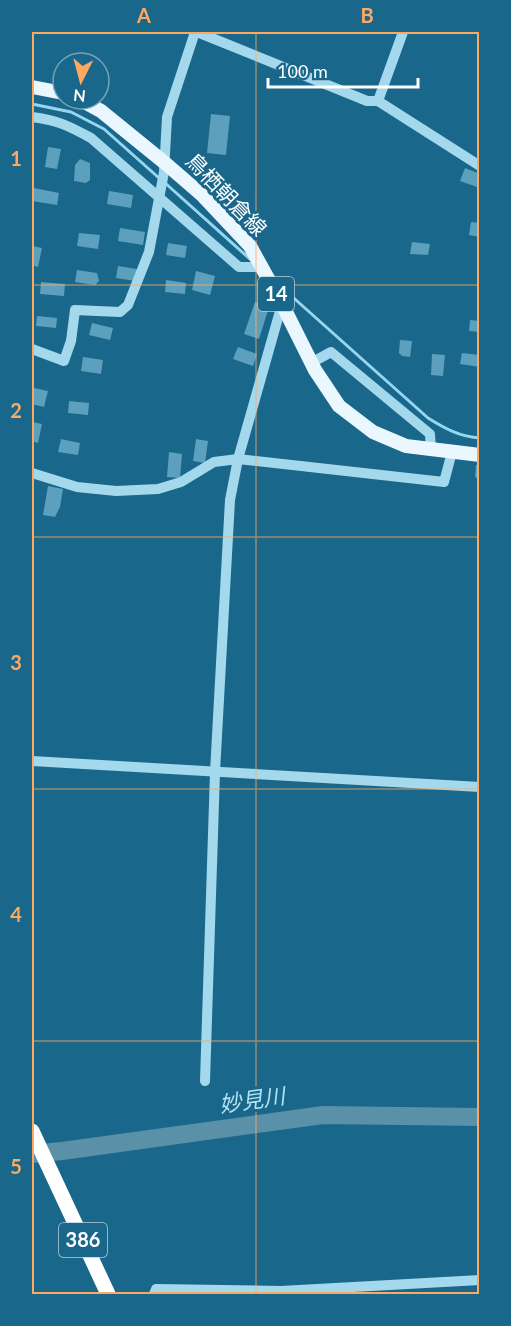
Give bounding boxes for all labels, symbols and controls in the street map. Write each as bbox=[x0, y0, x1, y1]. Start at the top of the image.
text: A bbox=[136, 3, 151, 27]
text: B bbox=[360, 3, 374, 27]
north arrow bbox=[51, 51, 111, 111]
scale bar bbox=[268, 51, 418, 89]
text: 100 m bbox=[277, 60, 328, 82]
text: N bbox=[72, 86, 87, 107]
text: 1 bbox=[10, 146, 22, 170]
street label: 鳥栖朝倉線 bbox=[182, 148, 273, 240]
road number: 14 bbox=[258, 277, 294, 311]
text: 2 bbox=[10, 398, 22, 422]
text: 3 bbox=[10, 650, 22, 674]
text: 4 bbox=[10, 902, 22, 926]
water label: 妙見川 bbox=[217, 1081, 288, 1117]
text: 5 bbox=[10, 1154, 22, 1178]
road number: 386 bbox=[59, 1223, 107, 1257]

